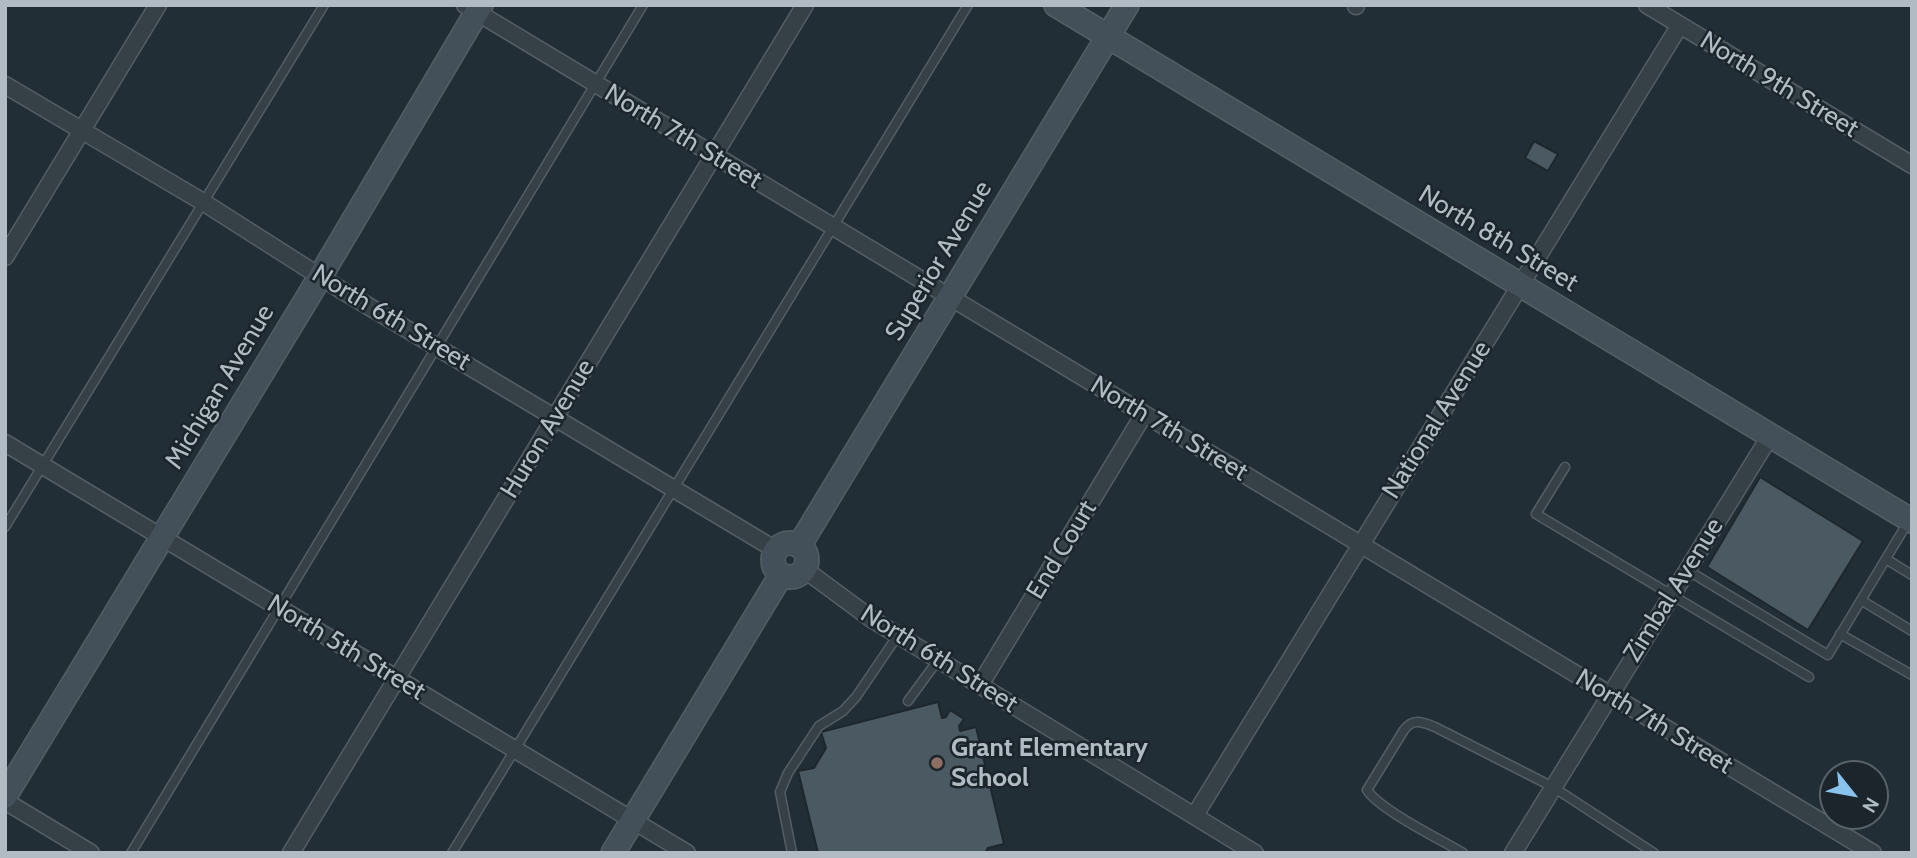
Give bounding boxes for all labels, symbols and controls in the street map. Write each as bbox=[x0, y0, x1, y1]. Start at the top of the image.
street label: North 9th Street bbox=[1694, 25, 1864, 145]
street label: North 7th Street bbox=[599, 78, 767, 196]
street label: Superior Avenue bbox=[879, 175, 999, 347]
street label: North 8th Street bbox=[1413, 179, 1583, 299]
street label: North 6th Street bbox=[306, 258, 476, 378]
street label: Michigan Avenue bbox=[159, 299, 281, 475]
street label: National Avenue bbox=[1376, 335, 1498, 505]
street label: Huron Avenue bbox=[494, 354, 602, 504]
street label: North 7th Street bbox=[1085, 370, 1253, 488]
street label: End Court bbox=[1020, 495, 1104, 605]
street label: Zimbal Avenue bbox=[1617, 512, 1731, 668]
street label: North 5th Street bbox=[261, 589, 431, 707]
street label: North 6th Street bbox=[855, 598, 1023, 720]
street label: North 7th Street bbox=[1570, 663, 1738, 781]
place label: Grant Elementary School bbox=[951, 732, 1148, 794]
marker: Grant Elementary School bbox=[929, 755, 945, 771]
north arrow bbox=[1819, 760, 1889, 830]
text: N bbox=[1857, 793, 1884, 817]

